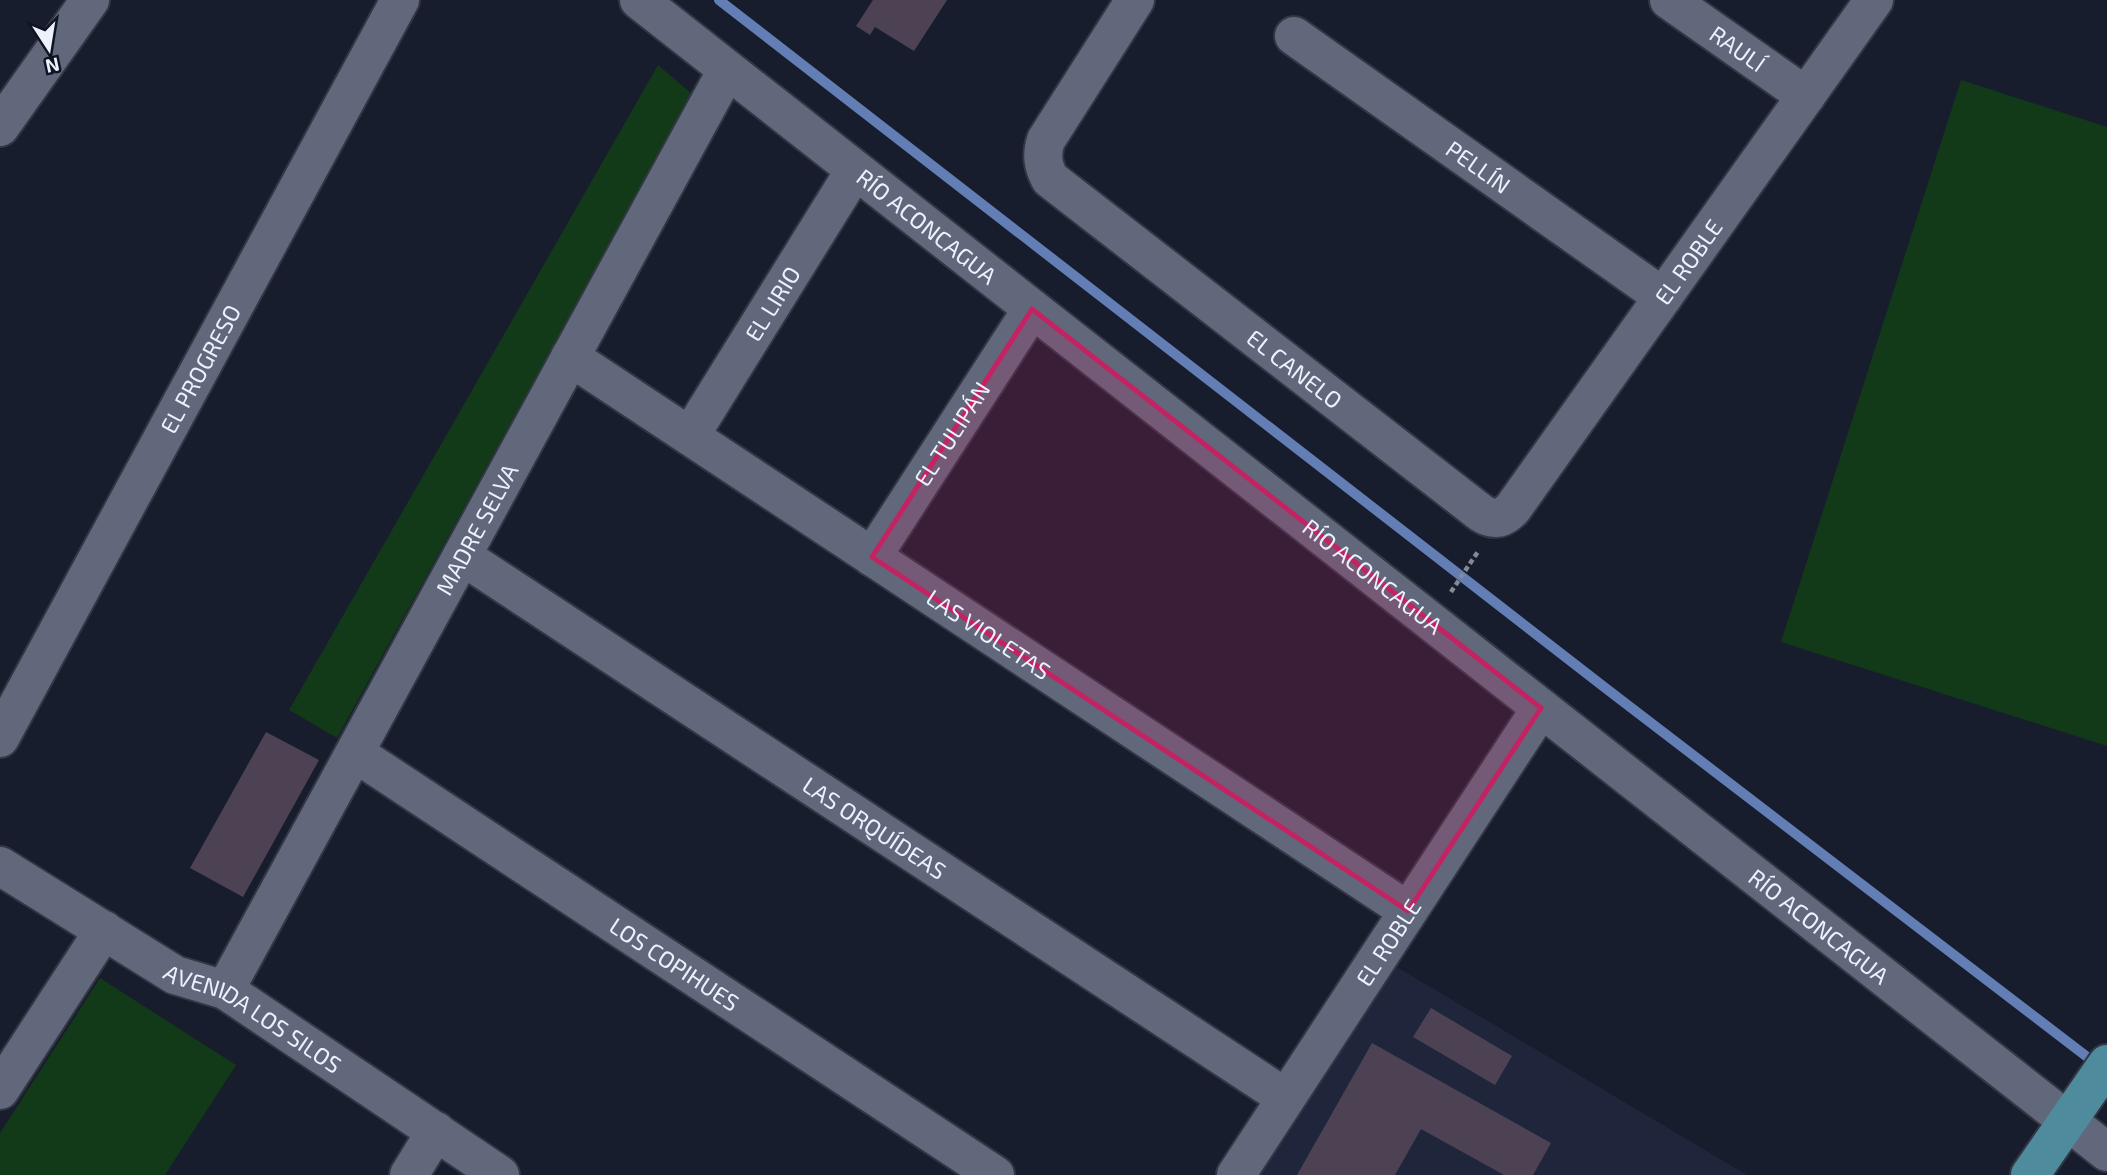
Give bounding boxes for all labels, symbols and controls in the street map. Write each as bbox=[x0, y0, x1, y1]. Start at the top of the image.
north arrow bbox=[14, 14, 84, 84]
street label: RAULÍ bbox=[1705, 19, 1772, 78]
text: N bbox=[44, 53, 62, 79]
street label: PELLÍN bbox=[1441, 134, 1516, 199]
street label: RÍO ACONCAGUA bbox=[851, 162, 1003, 290]
street label: EL ROBLE bbox=[1648, 214, 1728, 310]
street label: EL LIRIO bbox=[739, 261, 806, 346]
street label: EL PROGRESO bbox=[154, 300, 246, 438]
street label: EL CANELO bbox=[1242, 323, 1348, 414]
street label: EL TULIPÁN bbox=[908, 376, 996, 491]
street label: MADRE SELVA bbox=[429, 458, 524, 600]
street label: RÍO ACONCAGUA bbox=[1297, 512, 1449, 640]
street label: LAS VIOLETAS bbox=[921, 583, 1056, 685]
street label: LAS ORQUÍDEAS bbox=[798, 770, 952, 885]
street label: RÍO ACONCAGUA bbox=[1743, 862, 1895, 990]
street label: EL ROBLE bbox=[1350, 894, 1427, 991]
street label: LOS COPIHUES bbox=[605, 911, 745, 1017]
street label: AVENIDA LOS SILOS bbox=[159, 958, 347, 1079]

